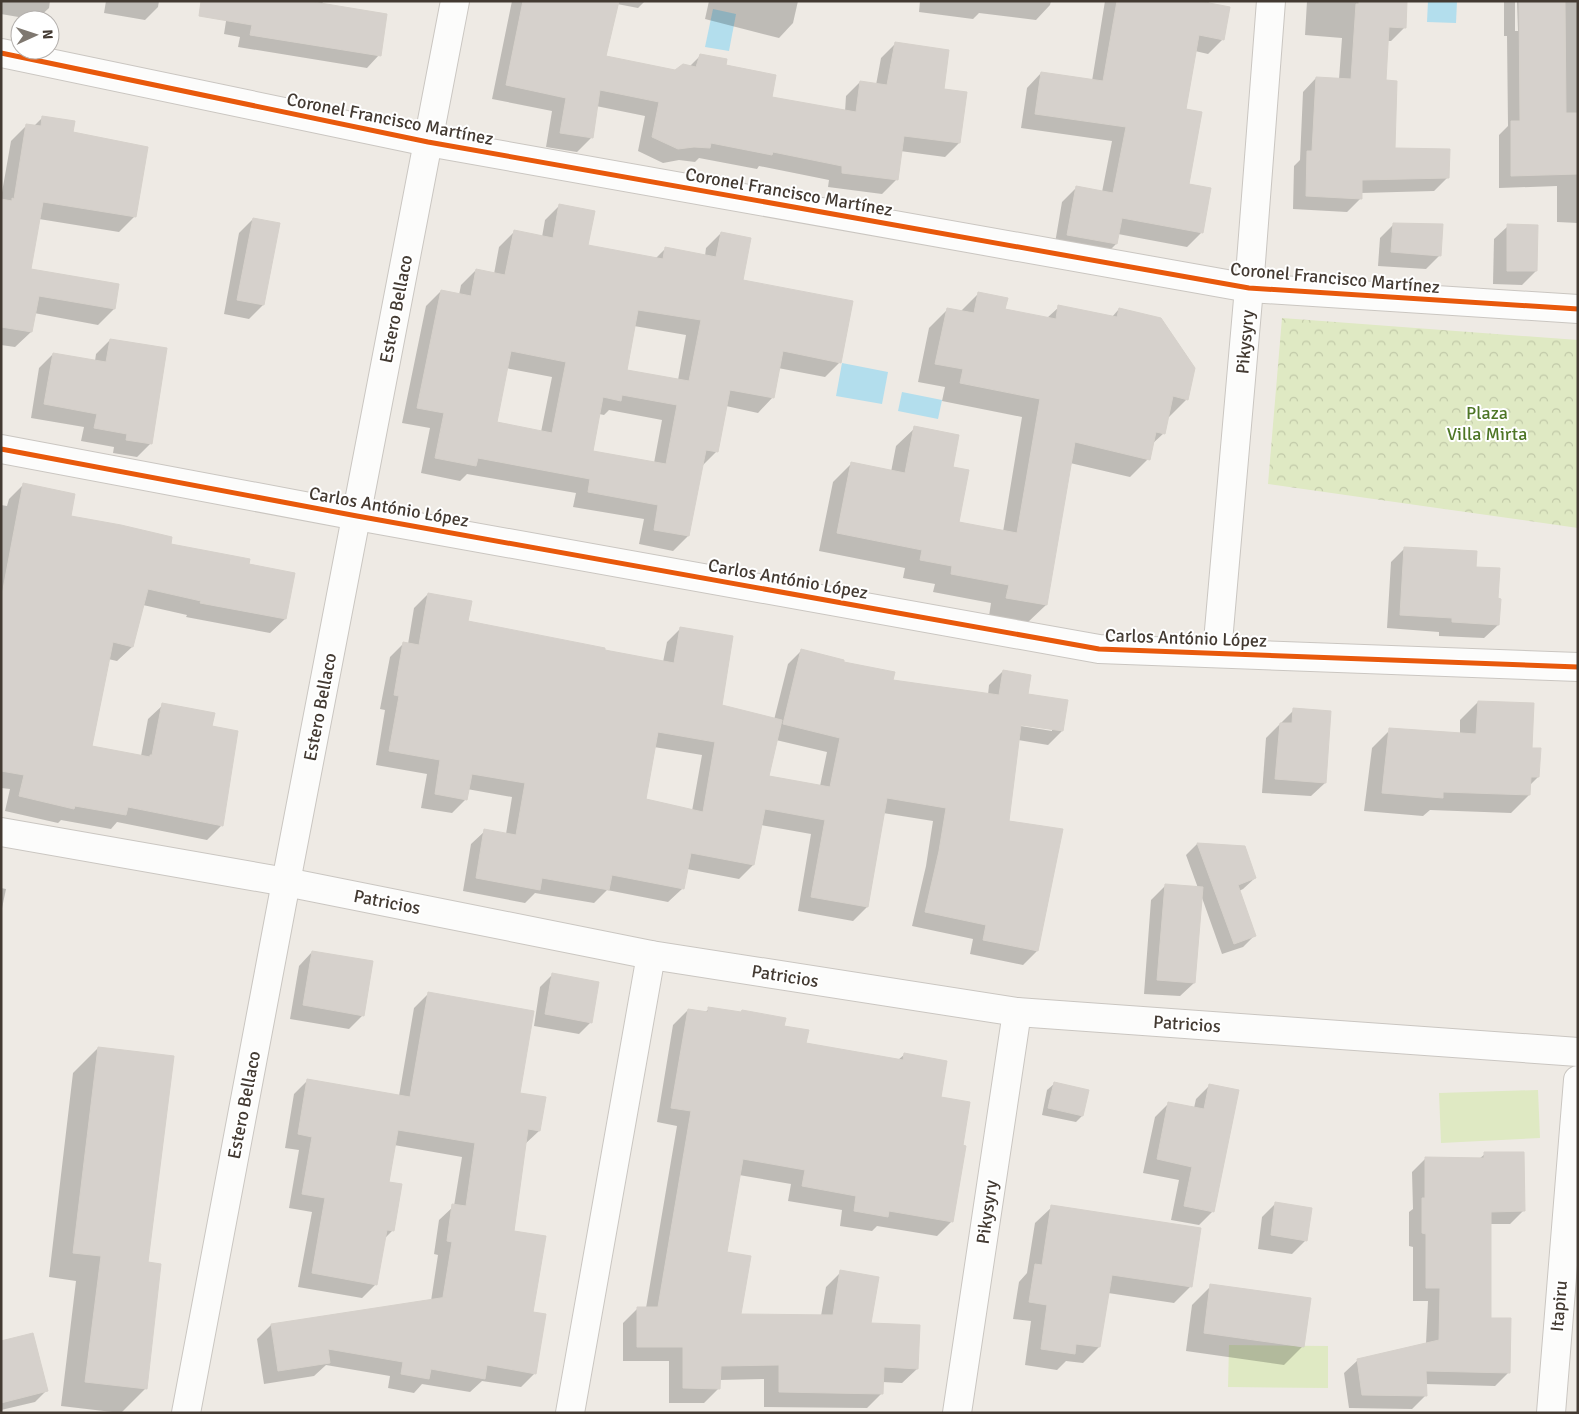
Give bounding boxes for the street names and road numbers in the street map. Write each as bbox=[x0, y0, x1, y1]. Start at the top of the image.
street label: Coronel Francisco Martínez bbox=[285, 88, 495, 150]
street label: Coronel Francisco Martínez bbox=[684, 163, 894, 221]
street label: Estero Bellaco bbox=[375, 253, 417, 365]
street label: Coronel Francisco Martínez bbox=[1229, 258, 1441, 298]
street label: Pikysyry bbox=[1231, 308, 1259, 375]
street label: Carlos António López bbox=[307, 482, 471, 532]
street label: Carlos António López bbox=[706, 554, 870, 604]
street label: Carlos António López bbox=[1105, 624, 1267, 652]
street label: Estero Bellaco bbox=[299, 651, 341, 763]
street label: Patricios bbox=[352, 885, 422, 919]
street label: Patricios bbox=[750, 960, 820, 992]
street label: Patricios bbox=[1152, 1011, 1222, 1037]
street label: Estero Bellaco bbox=[223, 1049, 265, 1161]
street label: Pikysyry bbox=[972, 1178, 1002, 1245]
street label: Itapiru bbox=[1546, 1279, 1572, 1333]

